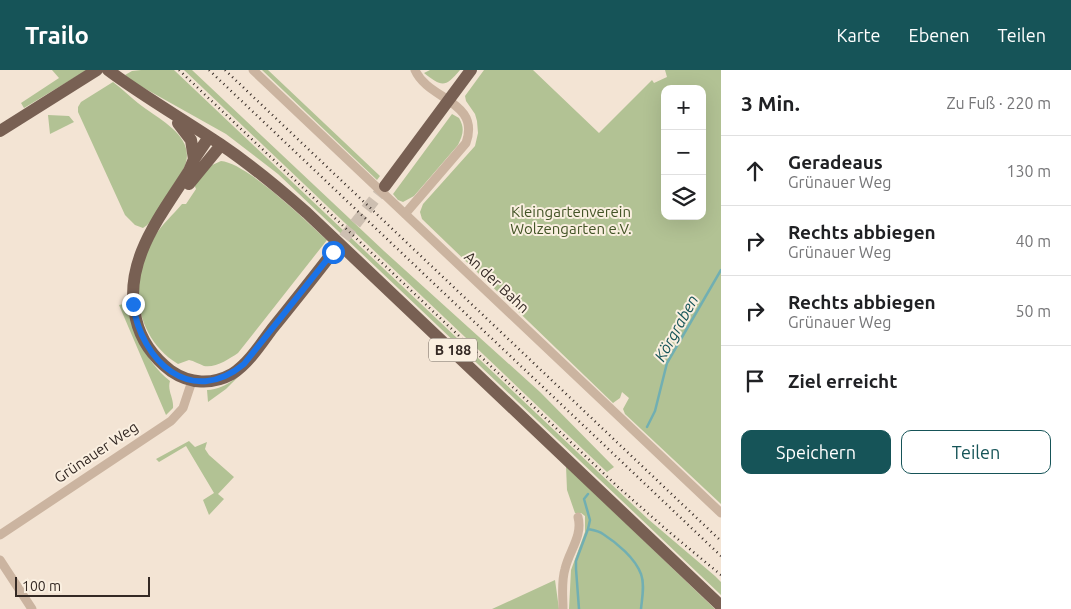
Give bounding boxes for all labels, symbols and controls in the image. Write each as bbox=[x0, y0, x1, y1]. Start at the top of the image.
text: Trailo bbox=[25, 22, 89, 49]
text: Karte bbox=[837, 25, 881, 45]
text: Ebenen bbox=[909, 25, 970, 45]
text: Teilen bbox=[998, 25, 1046, 45]
map controls bbox=[661, 85, 706, 220]
button: + bbox=[661, 85, 706, 130]
text: 3 Min. bbox=[741, 91, 800, 115]
text: Zu Fuß · 220 m bbox=[946, 94, 1051, 112]
button: − bbox=[661, 130, 706, 175]
text: Geradeaus bbox=[788, 151, 883, 173]
icon: ahead bbox=[741, 157, 769, 185]
text: 130 m bbox=[1006, 162, 1051, 180]
text: Grünauer Weg bbox=[788, 173, 891, 191]
button: layers bbox=[661, 175, 706, 220]
park label: Kleingartenverein Wolzengarten e.V. bbox=[510, 203, 632, 237]
text: Rechts abbiegen bbox=[788, 221, 936, 243]
icon: right bbox=[741, 227, 769, 255]
text: 40 m bbox=[1015, 232, 1051, 250]
route start bbox=[322, 241, 345, 264]
text: Grünauer Weg bbox=[788, 243, 891, 261]
street label: An der Bahn bbox=[461, 248, 533, 316]
text: Rechts abbiegen bbox=[788, 291, 936, 313]
water label: Körgraben bbox=[650, 292, 702, 364]
route end bbox=[122, 293, 145, 316]
icon: right bbox=[741, 297, 769, 325]
text: 50 m bbox=[1015, 302, 1051, 320]
text: Grünauer Weg bbox=[788, 313, 891, 331]
road number: B 188 bbox=[429, 338, 477, 362]
icon: arrive bbox=[741, 367, 769, 395]
text: Ziel erreicht bbox=[788, 370, 897, 392]
street label: Grünauer Weg bbox=[51, 418, 141, 486]
button: Speichern bbox=[741, 430, 891, 474]
button: Teilen bbox=[901, 430, 1051, 474]
scale bar bbox=[15, 574, 150, 597]
text: 100 m bbox=[22, 578, 61, 594]

